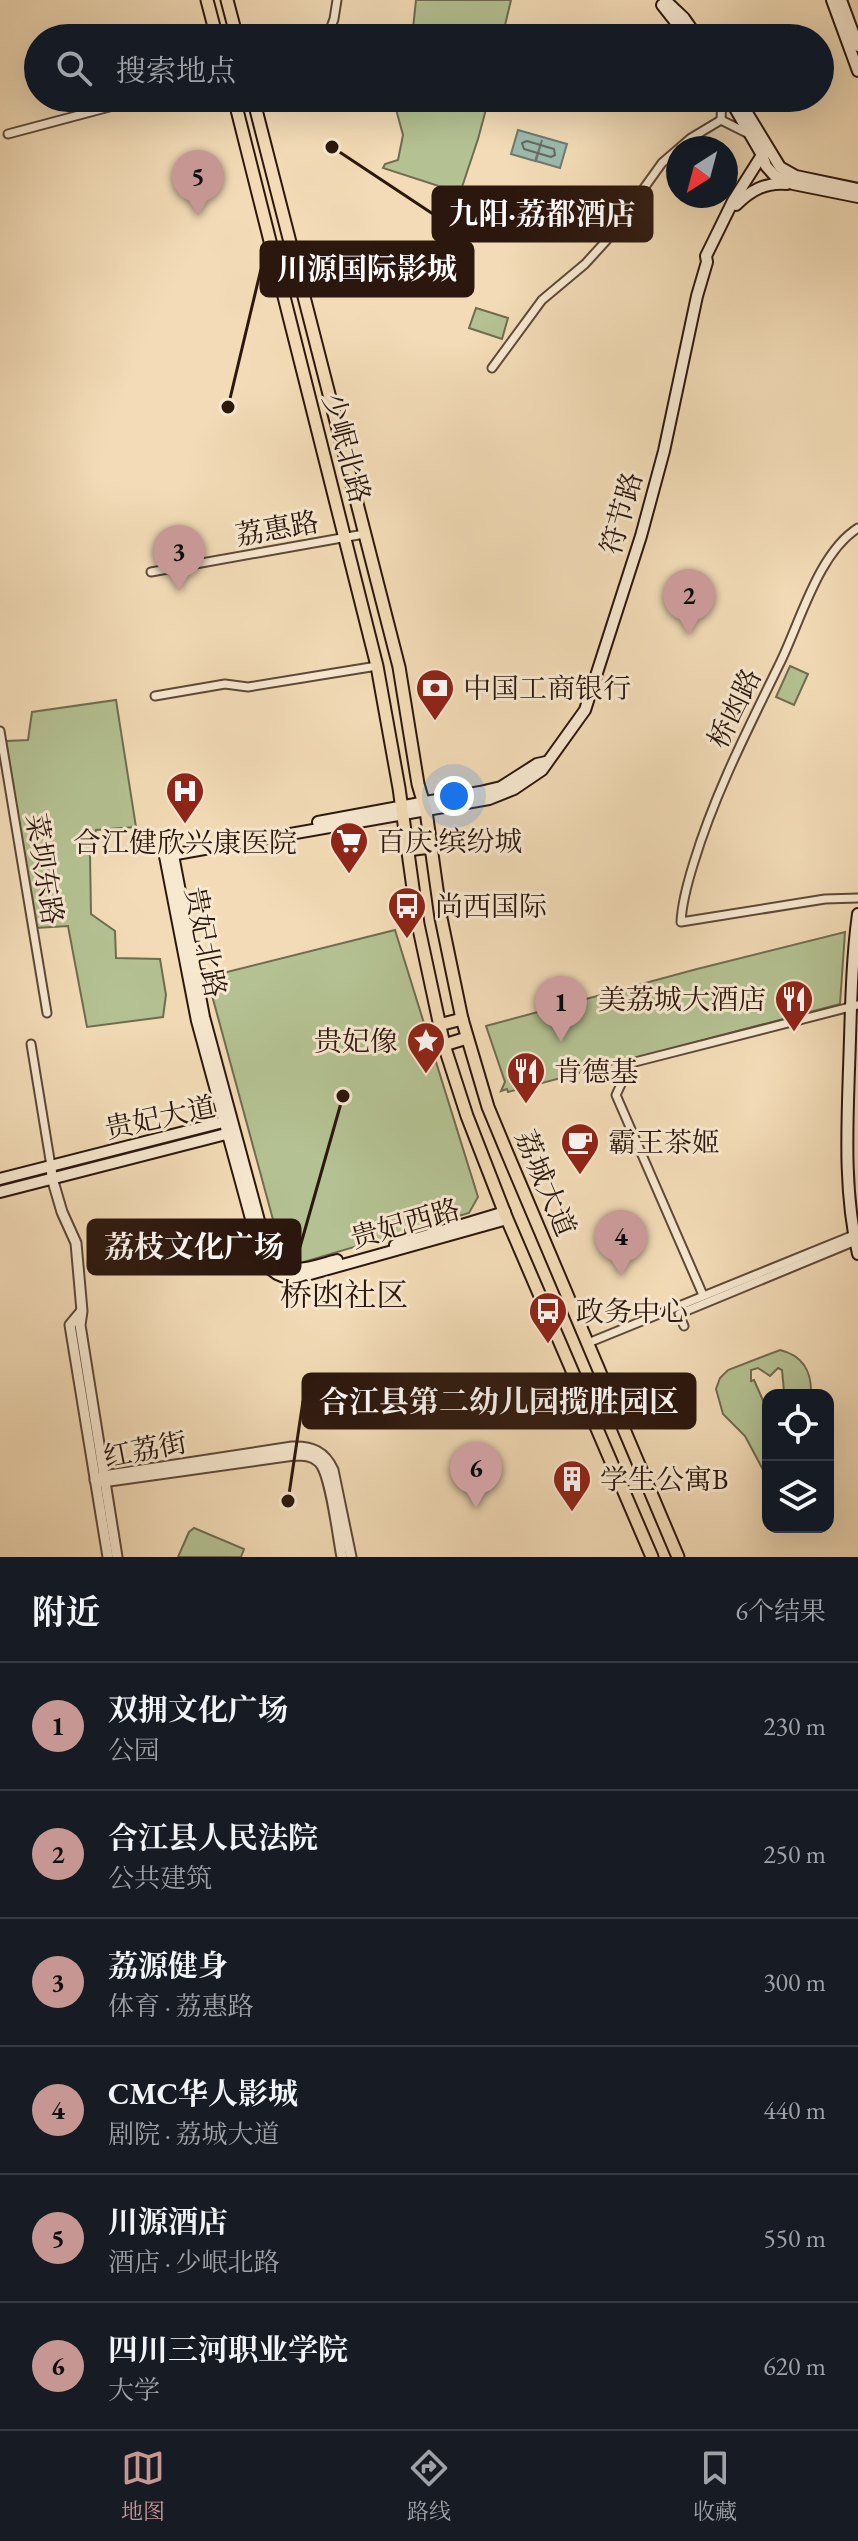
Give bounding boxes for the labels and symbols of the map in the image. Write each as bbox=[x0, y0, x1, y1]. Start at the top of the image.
north arrow bbox=[666, 136, 738, 208]
pin: 5 bbox=[172, 150, 224, 216]
callout: 九阳·荔都酒店 bbox=[433, 187, 652, 241]
text: 九阳·荔都酒店 bbox=[448, 194, 636, 233]
callout: 川源国际影城 bbox=[261, 242, 473, 296]
text: 川源国际影城 bbox=[277, 249, 457, 288]
street label: 少岷北路 bbox=[315, 389, 379, 507]
street label: 符节路 bbox=[592, 468, 650, 558]
street label: 荔惠路 bbox=[233, 503, 321, 553]
pin: 3 bbox=[153, 525, 205, 591]
pin: 2 bbox=[663, 569, 715, 635]
street label: 桥凼路 bbox=[699, 662, 769, 754]
bank icon: 中国工商银行 bbox=[414, 667, 456, 722]
place label: 中国工商银行 bbox=[463, 670, 631, 706]
hospital icon: 合江健欣兴康医院 bbox=[164, 770, 206, 825]
your location bbox=[434, 776, 474, 816]
street label: 菜坝东路 bbox=[18, 811, 72, 927]
supermarket icon: 百庆·缤纷城 bbox=[328, 820, 370, 875]
place label: 百庆·缤纷城 bbox=[377, 823, 523, 859]
place label: 合江健欣兴康医院 bbox=[73, 824, 297, 860]
street label: 贵妃北路 bbox=[178, 884, 234, 1000]
bus stop icon: 尚西国际 bbox=[386, 885, 428, 940]
place label: 尚西国际 bbox=[435, 888, 547, 924]
pin: 1 bbox=[535, 976, 587, 1042]
restaurant icon: 美荔城大酒店 bbox=[773, 978, 815, 1033]
place label: 美荔城大酒店 bbox=[598, 981, 766, 1017]
place icon: 贵妃像 bbox=[405, 1020, 447, 1075]
place label: 贵妃像 bbox=[314, 1023, 398, 1059]
restaurant icon: 肯德基 bbox=[505, 1050, 547, 1105]
place label: 肯德基 bbox=[554, 1053, 638, 1089]
street label: 贵妃大道 bbox=[101, 1088, 219, 1146]
cafe icon: 霸王茶姬 bbox=[559, 1121, 601, 1176]
street label: 荔城大道 bbox=[508, 1124, 584, 1242]
place label: 霸王茶姬 bbox=[608, 1124, 720, 1160]
street label: 贵妃西路 bbox=[346, 1190, 464, 1256]
pin: 4 bbox=[595, 1210, 647, 1276]
callout: 荔枝文化广场 bbox=[88, 1220, 300, 1274]
text: 荔枝文化广场 bbox=[104, 1227, 284, 1266]
district label: 桥凼社区 bbox=[280, 1274, 408, 1316]
bus stop icon: 政务中心 bbox=[527, 1290, 569, 1345]
place label: 政务中心 bbox=[576, 1293, 688, 1329]
callout: 合江县第二幼儿园揽胜园区 bbox=[303, 1374, 695, 1428]
text: 合江县第二幼儿园揽胜园区 bbox=[319, 1382, 679, 1421]
street label: 红荔街 bbox=[100, 1423, 190, 1475]
pin: 6 bbox=[450, 1442, 502, 1508]
building icon: 学生公寓B bbox=[551, 1458, 593, 1513]
place label: 学生公寓B bbox=[600, 1461, 728, 1497]

